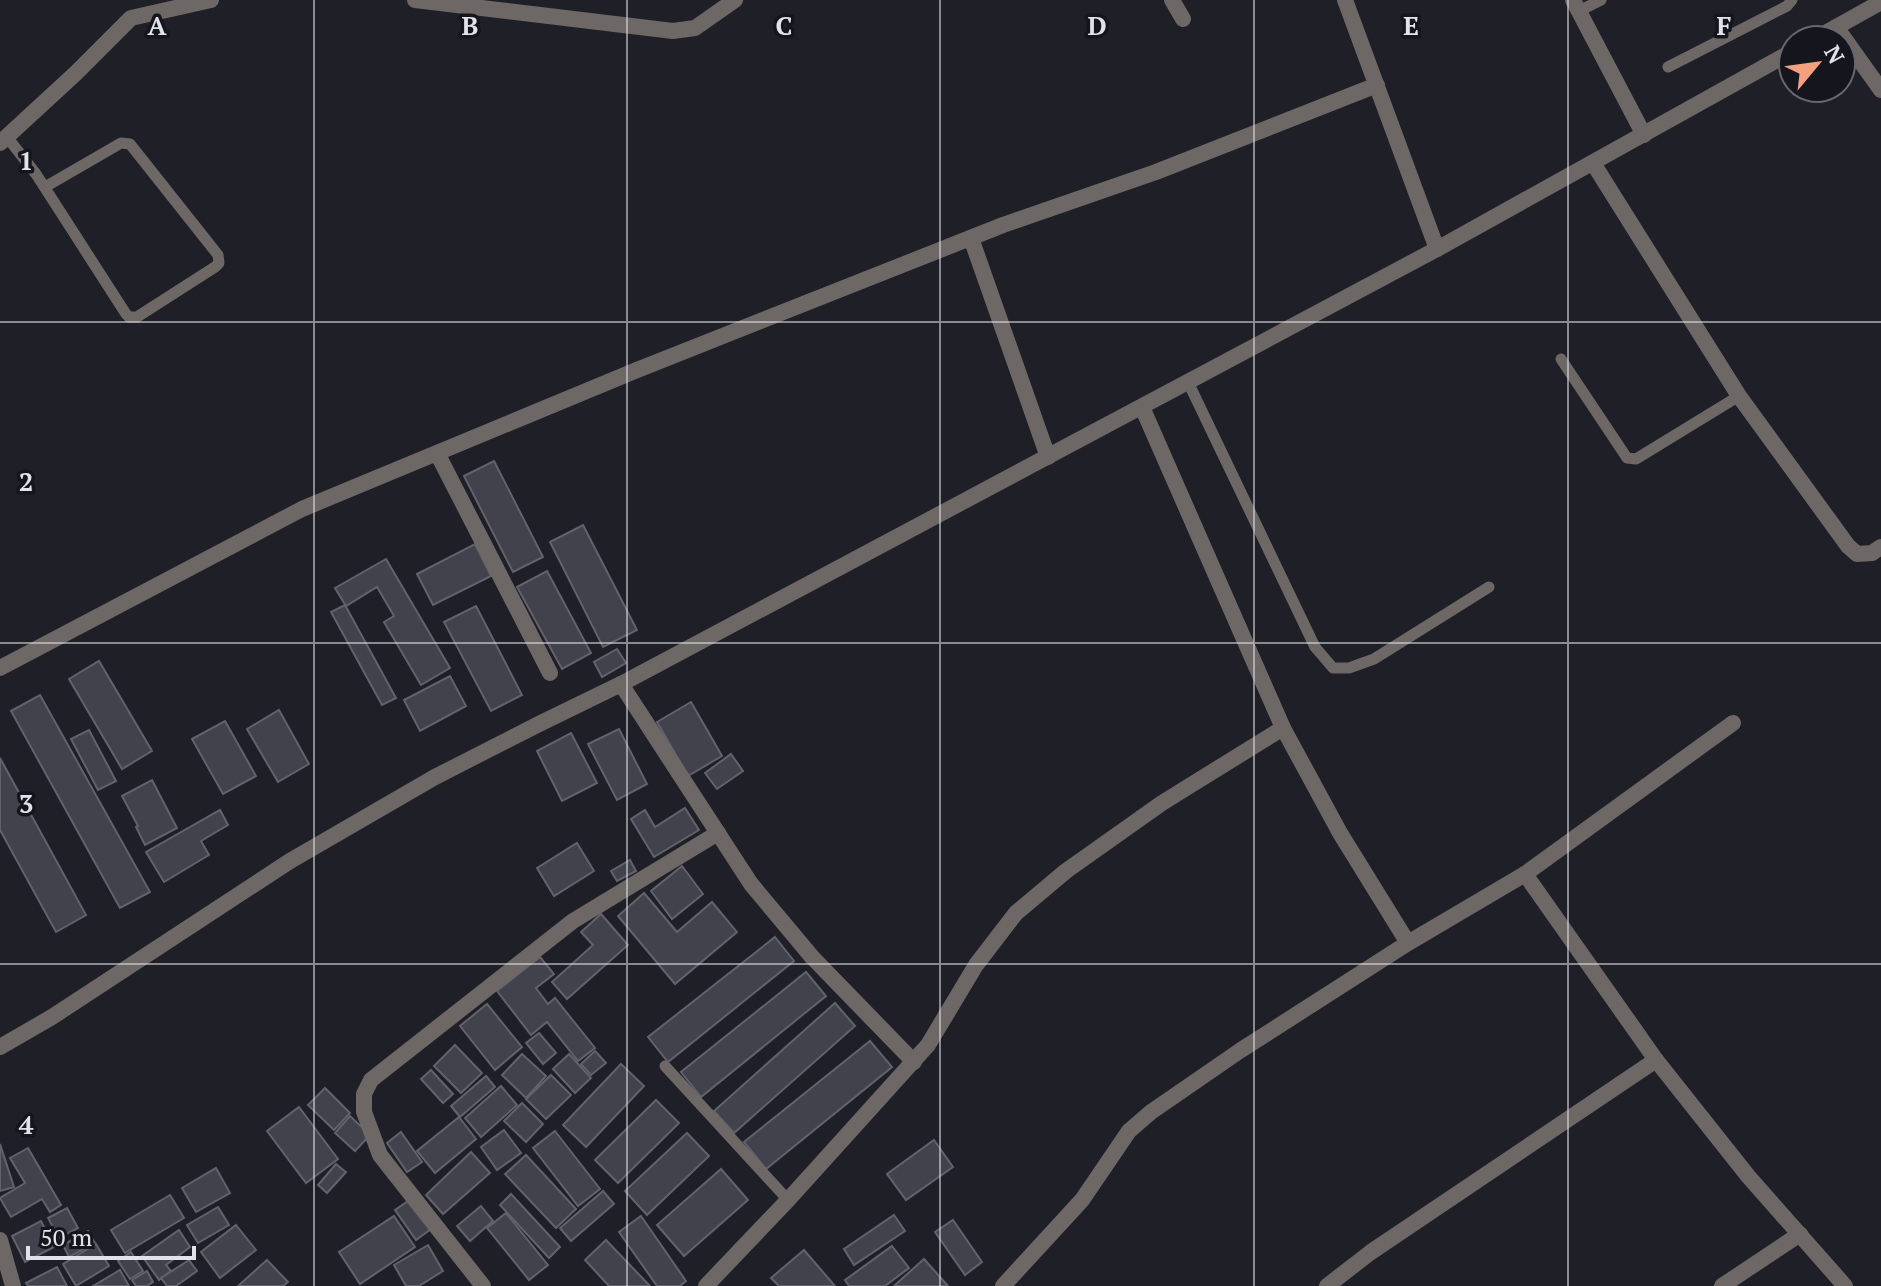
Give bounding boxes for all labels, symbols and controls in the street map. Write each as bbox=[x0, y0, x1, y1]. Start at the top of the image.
text: A bbox=[148, 8, 167, 42]
text: B bbox=[462, 8, 478, 42]
text: C bbox=[776, 8, 792, 42]
text: D bbox=[1087, 8, 1107, 42]
text: E bbox=[1403, 8, 1419, 42]
text: F bbox=[1717, 8, 1732, 42]
north arrow bbox=[1777, 24, 1857, 104]
text: N bbox=[1818, 40, 1852, 69]
text: 1 bbox=[19, 143, 33, 177]
text: 2 bbox=[19, 464, 33, 498]
text: 3 bbox=[19, 786, 33, 820]
text: 4 bbox=[19, 1107, 34, 1141]
scale bar bbox=[28, 1210, 194, 1260]
text: 50 m bbox=[40, 1221, 92, 1253]

